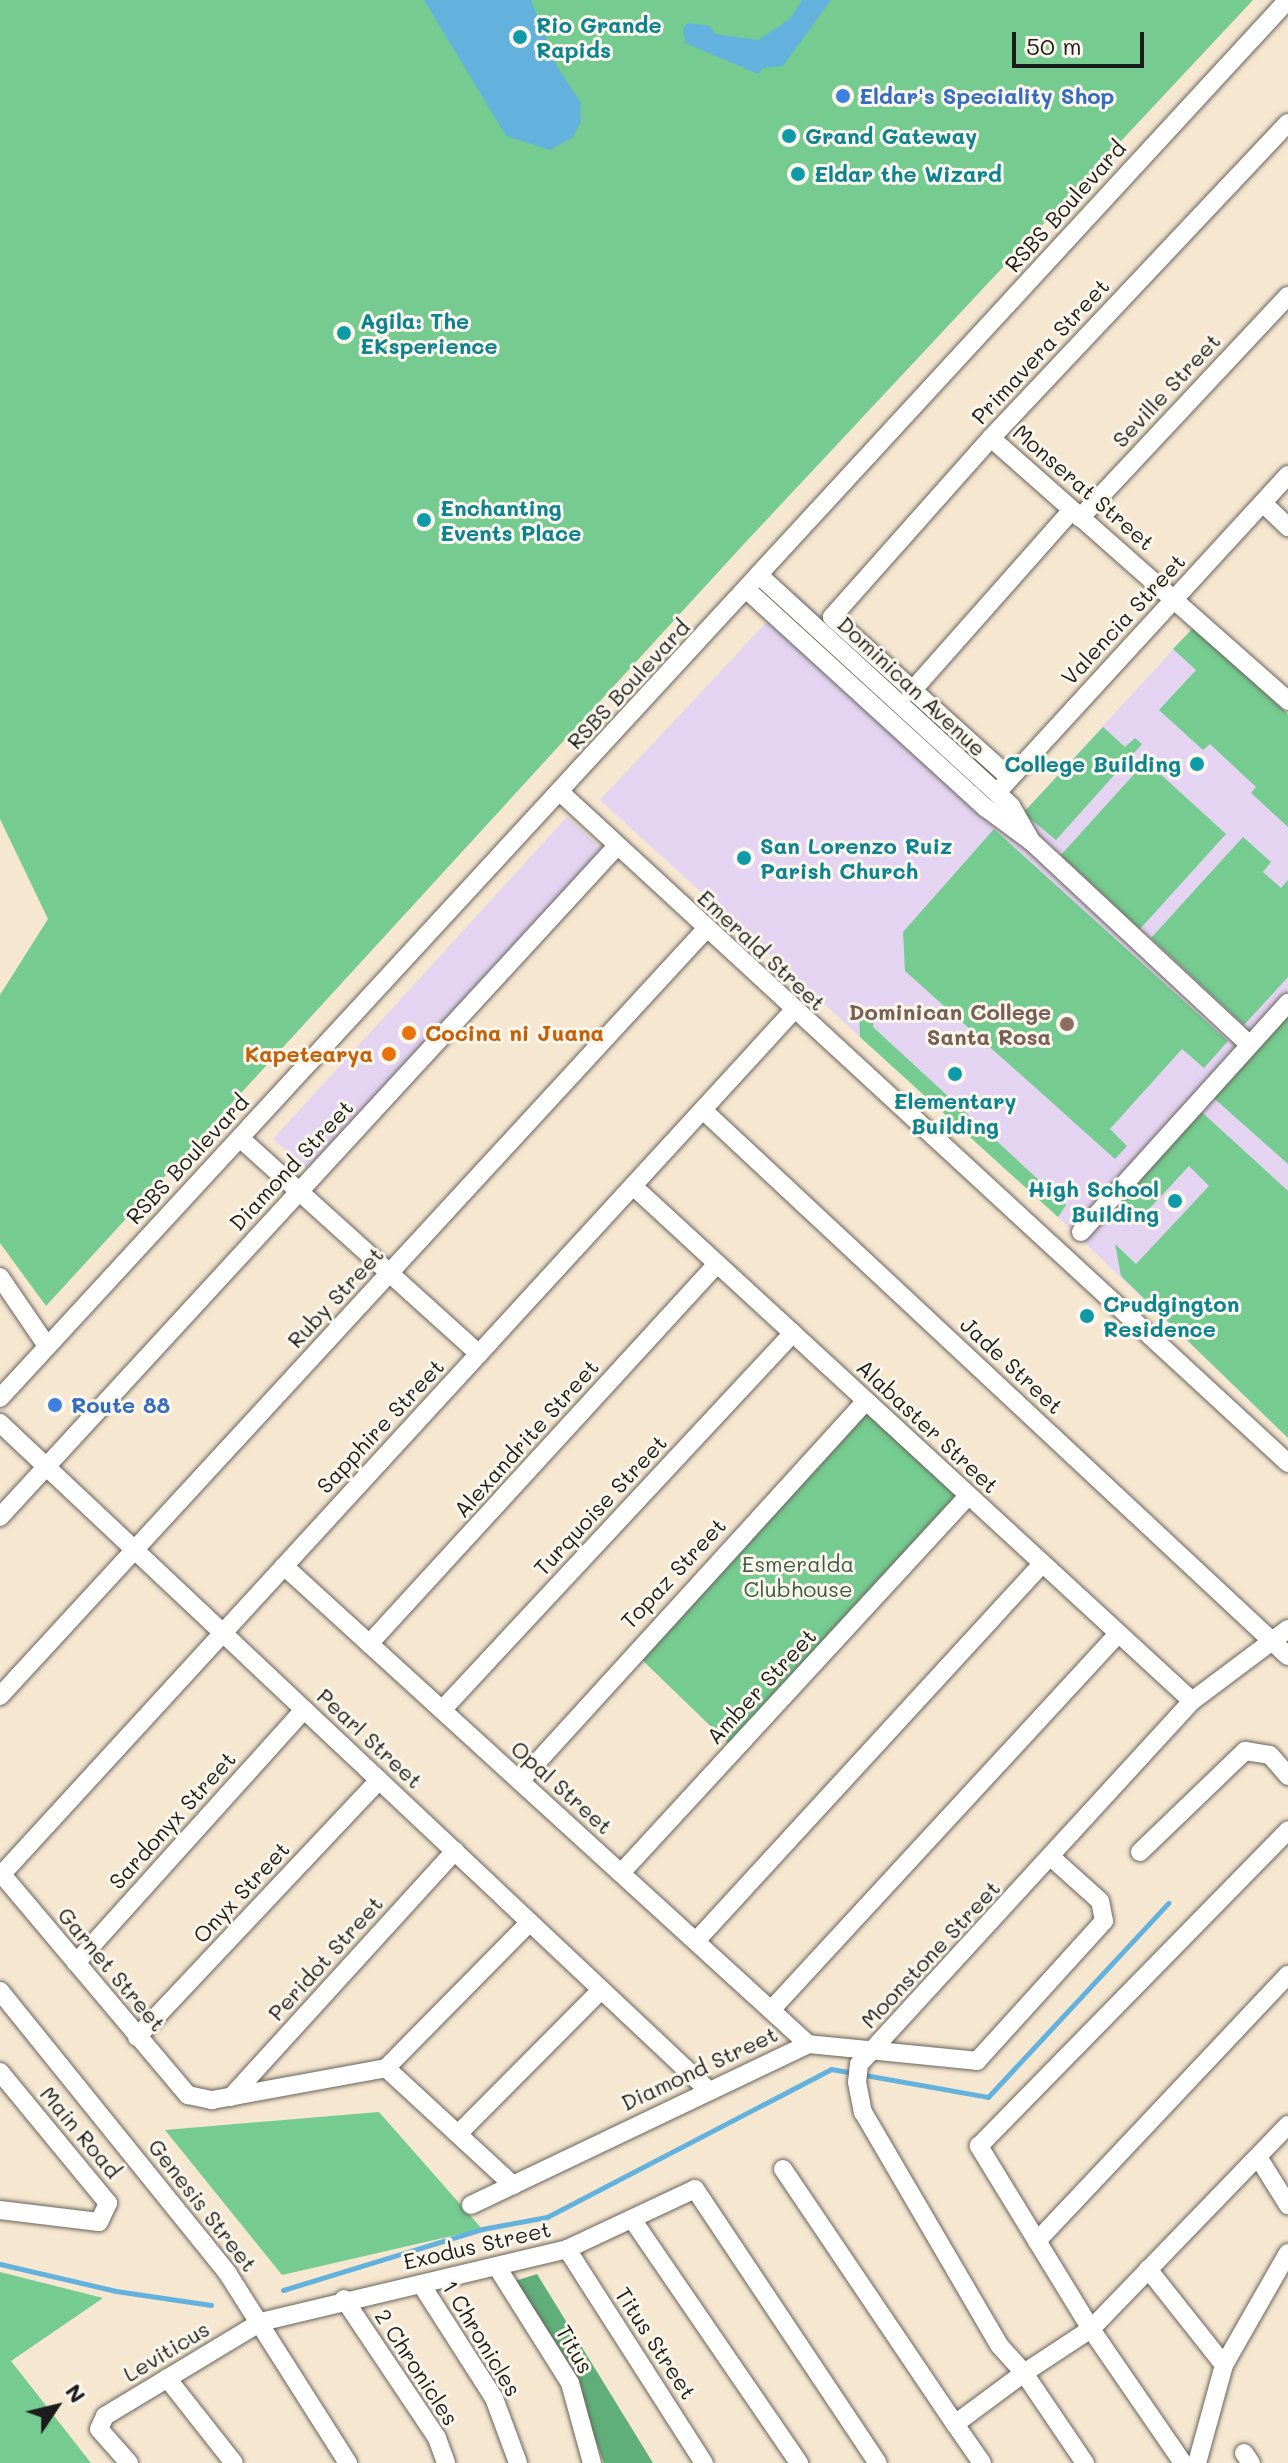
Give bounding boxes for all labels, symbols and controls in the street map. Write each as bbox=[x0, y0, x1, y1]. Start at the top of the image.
place label: Rio Grande Rapids bbox=[536, 11, 662, 62]
scale bar bbox=[1016, 16, 1148, 66]
marker: Rio Grande Rapids bbox=[511, 28, 529, 46]
text: 50 m bbox=[1026, 30, 1082, 61]
place label: Eldar's Speciality Shop bbox=[859, 83, 1114, 109]
marker: Eldar's Speciality Shop bbox=[834, 87, 852, 105]
place label: Grand Gateway bbox=[805, 123, 977, 149]
marker: Grand Gateway bbox=[780, 127, 798, 145]
street label: RSBS Boulevard bbox=[999, 135, 1131, 277]
place label: Eldar the Wizard bbox=[814, 161, 1002, 187]
marker: Eldar the Wizard bbox=[789, 165, 807, 183]
street label: Primavera Street bbox=[966, 273, 1114, 429]
place label: Agila: The EKsperience bbox=[360, 307, 498, 358]
marker: Agila: The EKsperience bbox=[335, 324, 353, 342]
street label: Seville Street bbox=[1107, 328, 1225, 452]
street label: Monserat Street bbox=[1008, 418, 1160, 556]
place label: Enchanting Events Place bbox=[440, 494, 581, 546]
marker: Enchanting Events Place bbox=[415, 511, 433, 529]
street label: Valencia Street bbox=[1056, 548, 1190, 690]
street label: Dominican Avenue bbox=[832, 610, 992, 762]
street label: RSBS Boulevard bbox=[561, 614, 695, 754]
place label: College Building bbox=[1004, 751, 1181, 777]
marker: College Building bbox=[1188, 755, 1206, 773]
place label: San Lorenzo Ruiz Parish Church bbox=[760, 832, 953, 884]
marker: San Lorenzo Ruiz Parish Church bbox=[735, 849, 753, 867]
street label: Emerald Street bbox=[693, 884, 831, 1016]
place label: Dominican College Santa Rosa bbox=[849, 998, 1051, 1050]
marker: Dominican College Santa Rosa bbox=[1058, 1015, 1076, 1033]
place label: Cocina ni Juana bbox=[425, 1020, 604, 1046]
marker: Cocina ni Juana bbox=[400, 1024, 418, 1042]
place label: Kapetearya bbox=[245, 1041, 373, 1067]
marker: Kapetearya bbox=[380, 1045, 398, 1063]
marker: Elementary Building bbox=[946, 1065, 964, 1083]
place label: Elementary Building bbox=[893, 1087, 1017, 1138]
street label: RSBS Boulevard bbox=[120, 1089, 254, 1229]
street label: Diamond Street bbox=[224, 1094, 358, 1236]
place label: High School Building bbox=[1028, 1175, 1159, 1226]
marker: High School Building bbox=[1166, 1192, 1184, 1210]
street label: Ruby Street bbox=[281, 1241, 389, 1353]
place label: Crudgington Residence bbox=[1103, 1290, 1239, 1342]
marker: Crudgington Residence bbox=[1078, 1307, 1096, 1325]
street label: Jade Street bbox=[955, 1311, 1069, 1419]
street label: Sapphire Street bbox=[311, 1353, 449, 1499]
street label: Alexandrite Street bbox=[448, 1354, 604, 1522]
street label: Alabaster Street bbox=[852, 1354, 1004, 1498]
place label: Route 88 bbox=[71, 1392, 170, 1418]
marker: Route 88 bbox=[46, 1396, 64, 1414]
street label: Turquoise Street bbox=[528, 1429, 672, 1581]
street label: Topaz Street bbox=[615, 1512, 731, 1634]
park label: Esmeralda Clubhouse bbox=[742, 1550, 854, 1602]
street label: Amber Street bbox=[701, 1623, 821, 1749]
street label: Pearl Street bbox=[312, 1683, 428, 1793]
street label: Opal Street bbox=[506, 1735, 618, 1839]
street label: Sardonyx Street bbox=[103, 1746, 241, 1894]
street label: Onyx Street bbox=[187, 1836, 295, 1948]
street label: Moonstone Street bbox=[855, 1875, 1005, 2033]
street label: Peridot Street bbox=[262, 1890, 388, 2026]
street label: Garnet Street bbox=[53, 1902, 171, 2036]
street label: Diamond Street bbox=[617, 2020, 781, 2116]
street label: Main Road bbox=[35, 2081, 127, 2183]
street label: Genesis Street bbox=[143, 2133, 263, 2277]
street label: Exodus Street bbox=[401, 2215, 553, 2275]
street label: 1 Chronicles bbox=[437, 2275, 527, 2401]
street label: Titus Street bbox=[610, 2282, 702, 2404]
street label: 2 Chronicles bbox=[370, 2304, 464, 2430]
street label: Leviticus bbox=[118, 2315, 214, 2387]
street label: Titus bbox=[551, 2320, 599, 2378]
north arrow bbox=[16, 2367, 96, 2447]
text: N bbox=[59, 2378, 93, 2408]

